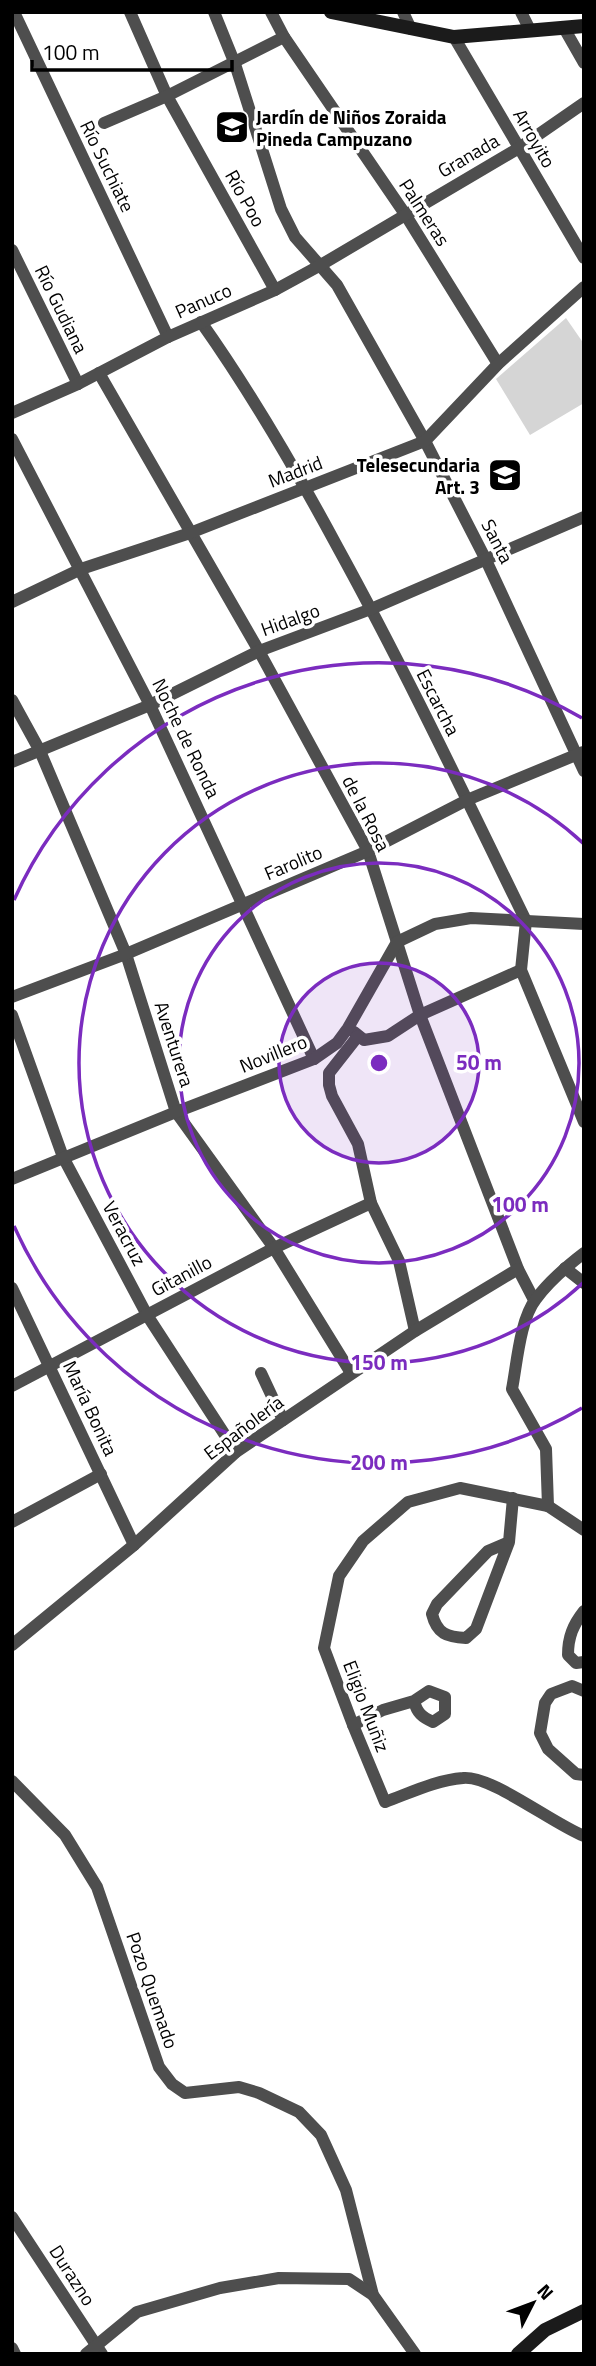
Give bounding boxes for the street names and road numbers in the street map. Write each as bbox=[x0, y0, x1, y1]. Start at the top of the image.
street label: Arroyito bbox=[506, 103, 564, 173]
street label: Río Suchiate bbox=[73, 115, 143, 217]
street label: Granada bbox=[432, 125, 505, 184]
street label: Río Poo bbox=[218, 164, 274, 232]
street label: Palmeras bbox=[392, 172, 458, 252]
street label: Río Gudiana bbox=[28, 260, 96, 359]
street label: Panuco bbox=[170, 275, 236, 325]
street label: Madrid bbox=[264, 447, 326, 495]
street label: Santa bbox=[475, 514, 522, 569]
street label: Hidalgo bbox=[256, 595, 324, 643]
street label: Escarcha bbox=[410, 664, 468, 741]
street label: Noche de Ronda bbox=[145, 673, 229, 803]
street label: de la Rosa bbox=[336, 770, 399, 856]
street label: Farolito bbox=[259, 837, 327, 887]
street label: Aventurera bbox=[148, 997, 203, 1091]
street label: Novillero bbox=[235, 1026, 311, 1080]
street label: Veracruz bbox=[96, 1195, 154, 1271]
street label: Gitanillo bbox=[145, 1247, 217, 1303]
street label: María Bonita bbox=[56, 1356, 126, 1461]
street label: Españolería bbox=[197, 1387, 289, 1467]
street label: Eligio Muñiz bbox=[336, 1656, 398, 1756]
street label: Pozo Quemado bbox=[119, 1928, 187, 2052]
street label: Durazno bbox=[43, 2239, 103, 2311]

